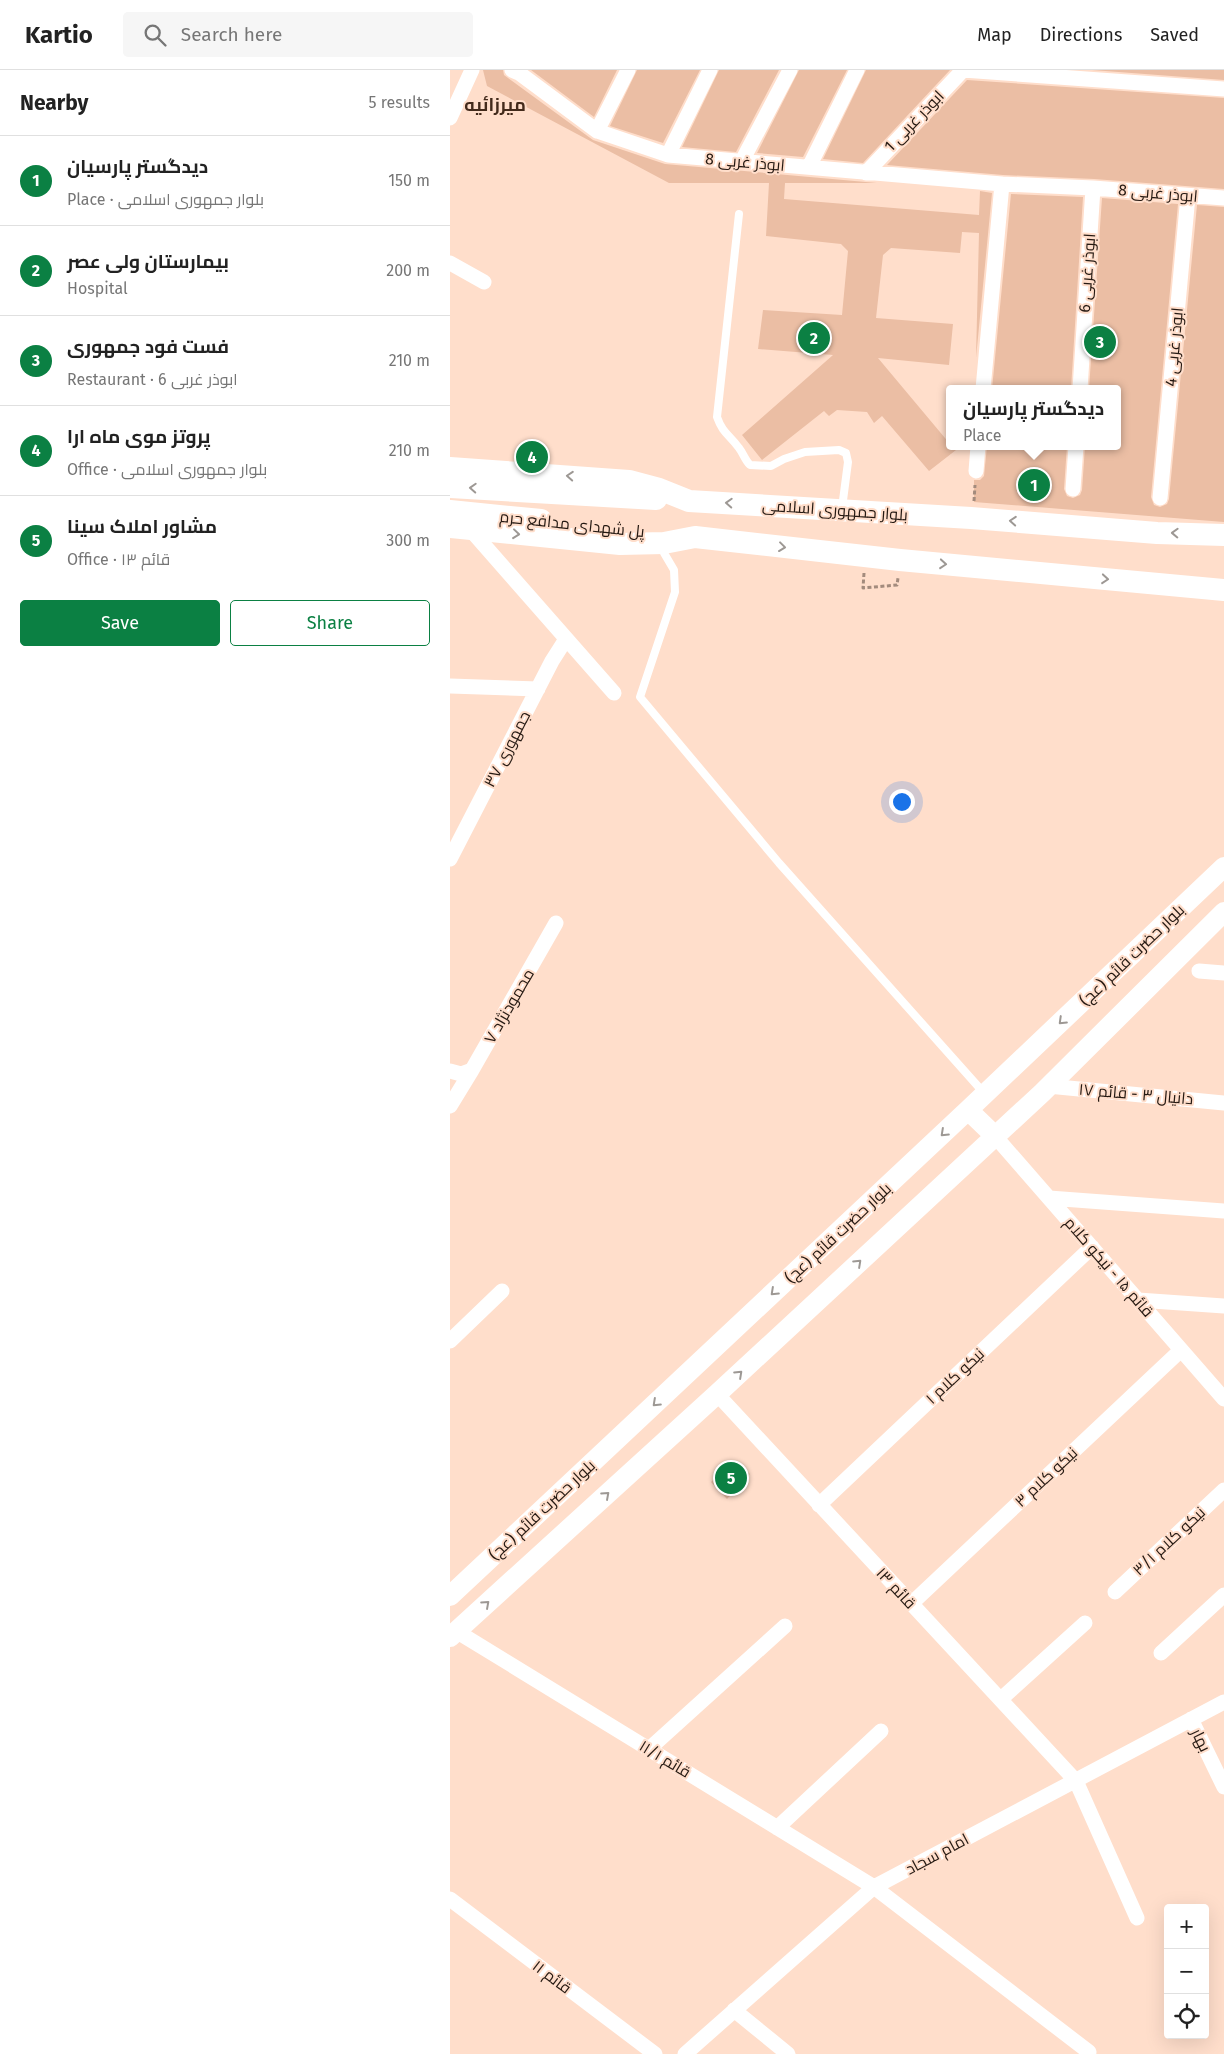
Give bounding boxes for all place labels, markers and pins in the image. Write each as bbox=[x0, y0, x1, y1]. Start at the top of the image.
pin: 2 bbox=[798, 319, 830, 357]
pin: 3 bbox=[1084, 323, 1116, 361]
pin: 4 bbox=[516, 438, 548, 476]
pin: 1 bbox=[1018, 466, 1050, 504]
pin: 5 bbox=[715, 1459, 747, 1497]

